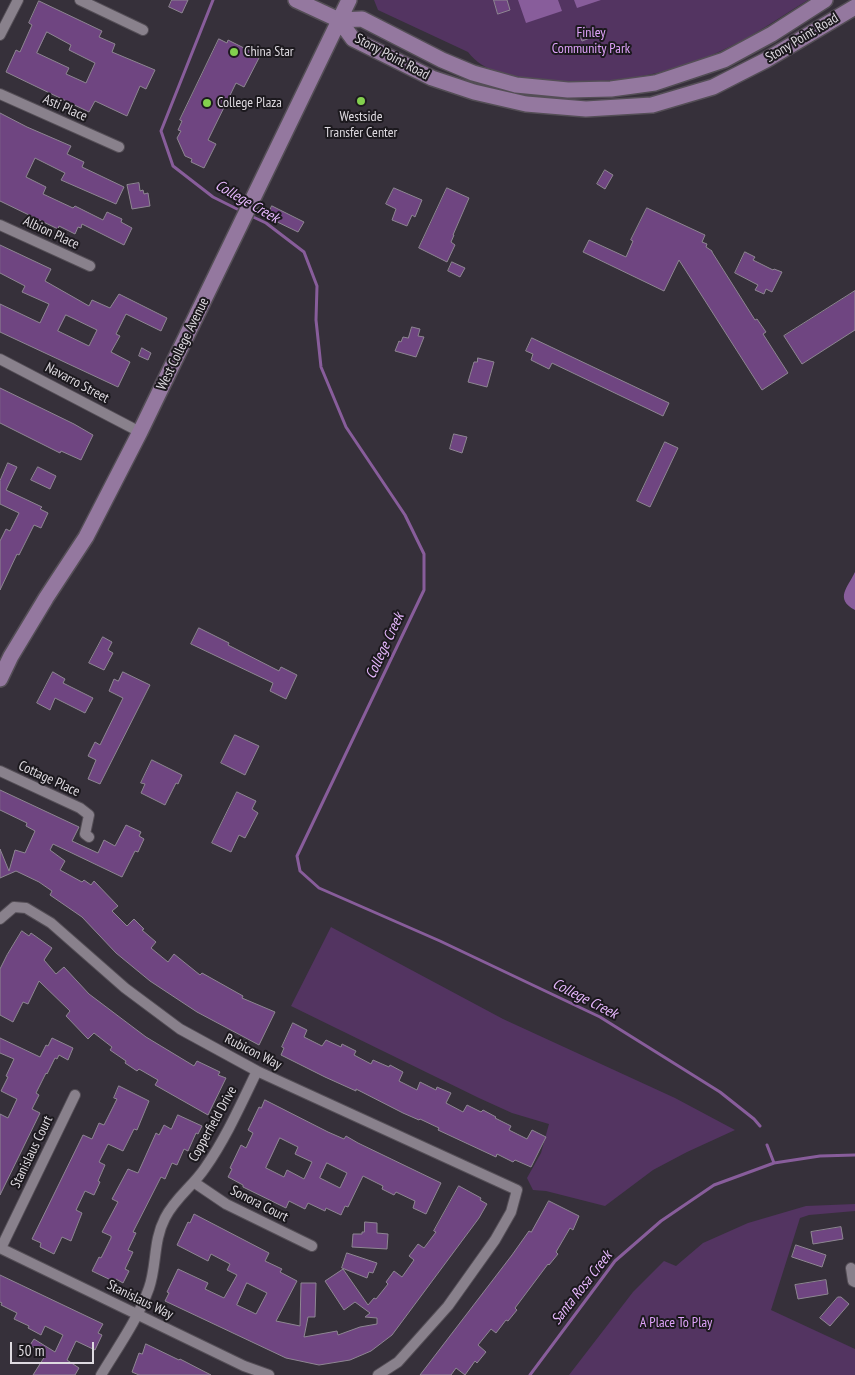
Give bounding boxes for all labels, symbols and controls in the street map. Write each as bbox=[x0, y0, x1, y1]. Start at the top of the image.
street label: Stony Point Road bbox=[763, 10, 841, 66]
park label: Finley Community Park bbox=[552, 25, 630, 58]
street label: Stony Point Road bbox=[352, 30, 432, 84]
place label: China Star bbox=[244, 44, 294, 60]
marker: China Star bbox=[228, 46, 240, 58]
street label: Asti Place bbox=[40, 91, 90, 125]
place label: College Plaza bbox=[217, 95, 282, 111]
marker: Westside Transfer Center bbox=[355, 95, 367, 107]
marker: College Plaza bbox=[201, 97, 213, 109]
place label: Westside Transfer Center bbox=[325, 109, 397, 142]
water label: College Creek bbox=[212, 177, 282, 227]
street label: Albion Place bbox=[20, 213, 82, 253]
street label: West College Avenue bbox=[153, 295, 213, 393]
street label: Navarro Street bbox=[42, 359, 112, 407]
water label: College Creek bbox=[362, 610, 408, 682]
street label: Cottage Place bbox=[16, 757, 82, 801]
water label: College Creek bbox=[549, 975, 621, 1023]
street label: Rubicon Way bbox=[222, 1031, 284, 1073]
street label: Copperfield Drive bbox=[185, 1083, 241, 1165]
street label: Stanislaus Court bbox=[7, 1113, 57, 1191]
street label: Sonora Court bbox=[227, 1182, 291, 1226]
water label: Santa Rosa Creek bbox=[548, 1248, 616, 1328]
street label: Stanislaus Way bbox=[104, 1277, 176, 1323]
park label: A Place To Play bbox=[640, 1315, 712, 1331]
scale bar bbox=[12, 1332, 96, 1364]
text: 50 m bbox=[18, 1341, 44, 1360]

